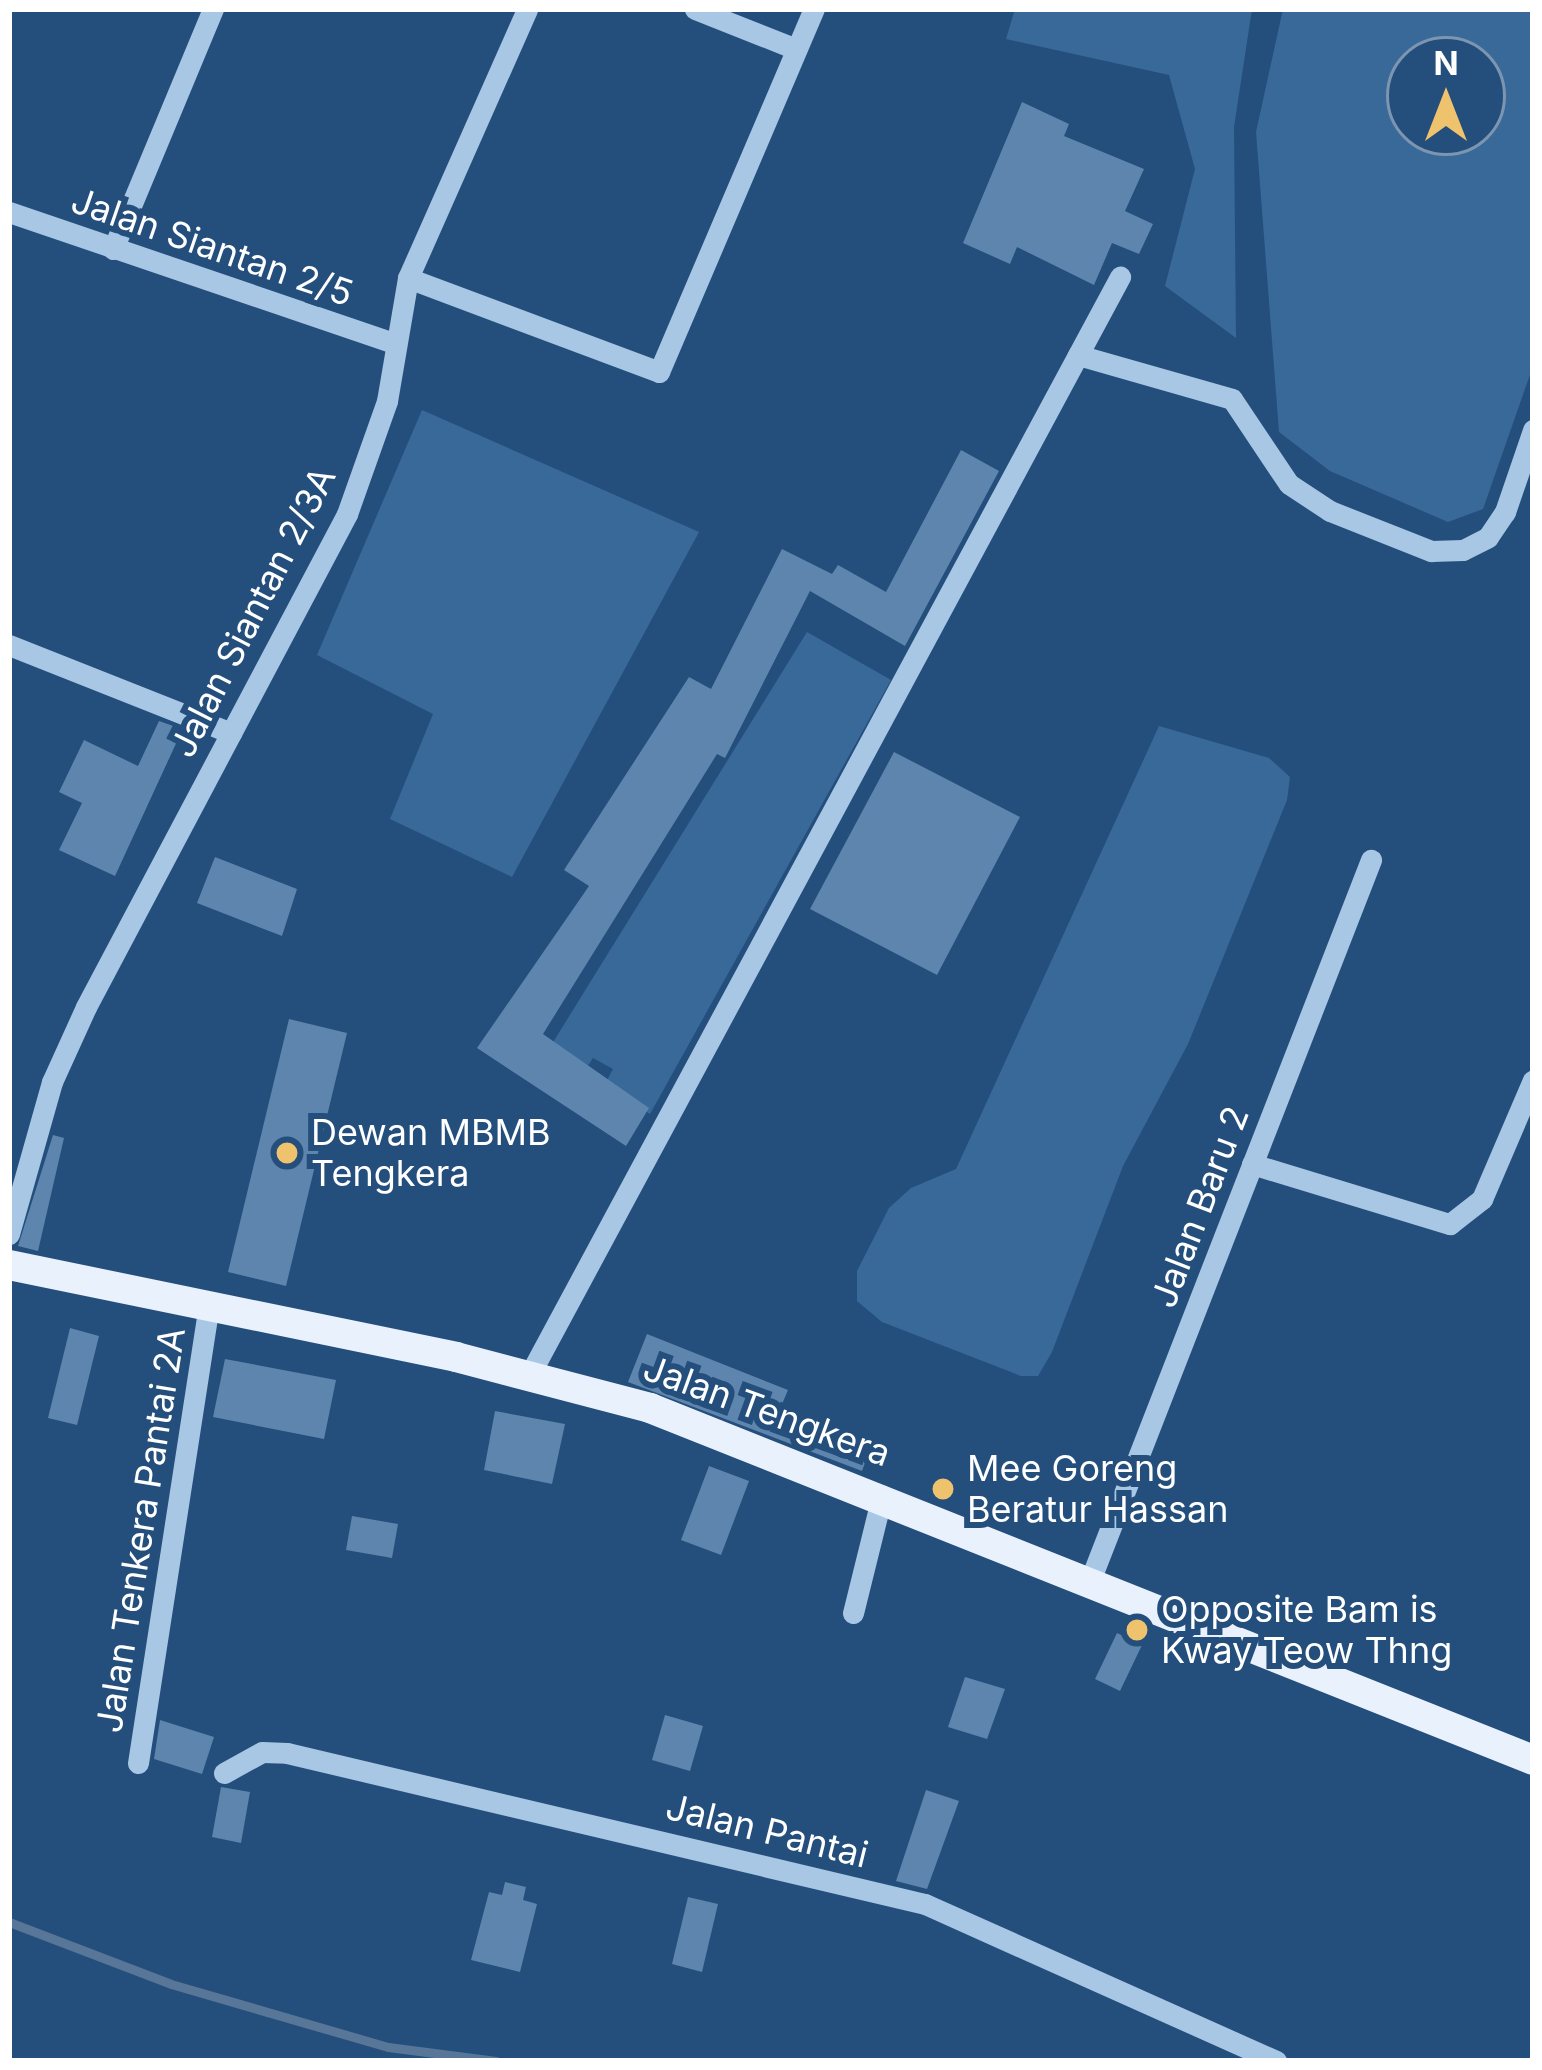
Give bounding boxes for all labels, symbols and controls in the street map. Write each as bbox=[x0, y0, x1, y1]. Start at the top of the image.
north arrow bbox=[1386, 36, 1506, 156]
text: N bbox=[1433, 43, 1459, 83]
street label: Jalan Siantan 2/5 bbox=[66, 179, 358, 315]
street label: Jalan Siantan 2/3A bbox=[161, 460, 345, 764]
street label: Jalan Baru 2 bbox=[1142, 1100, 1258, 1314]
place label: Dewan MBMB Tengkera bbox=[311, 1110, 551, 1195]
marker: Dewan MBMB Tengkera bbox=[274, 1140, 300, 1166]
street label: Jalan Tenkera Pantai 2A bbox=[88, 1324, 194, 1736]
street label: Jalan Tengkera bbox=[638, 1346, 896, 1476]
place label: Mee Goreng Beratur Hassan bbox=[967, 1446, 1229, 1531]
marker: Mee Goreng Beratur Hassan bbox=[930, 1476, 956, 1502]
place label: Opposite Bam is Kway Teow Thng bbox=[1161, 1587, 1452, 1672]
marker: Opposite Bam is Kway Teow Thng bbox=[1124, 1617, 1150, 1643]
street label: Jalan Pantai bbox=[662, 1785, 872, 1877]

